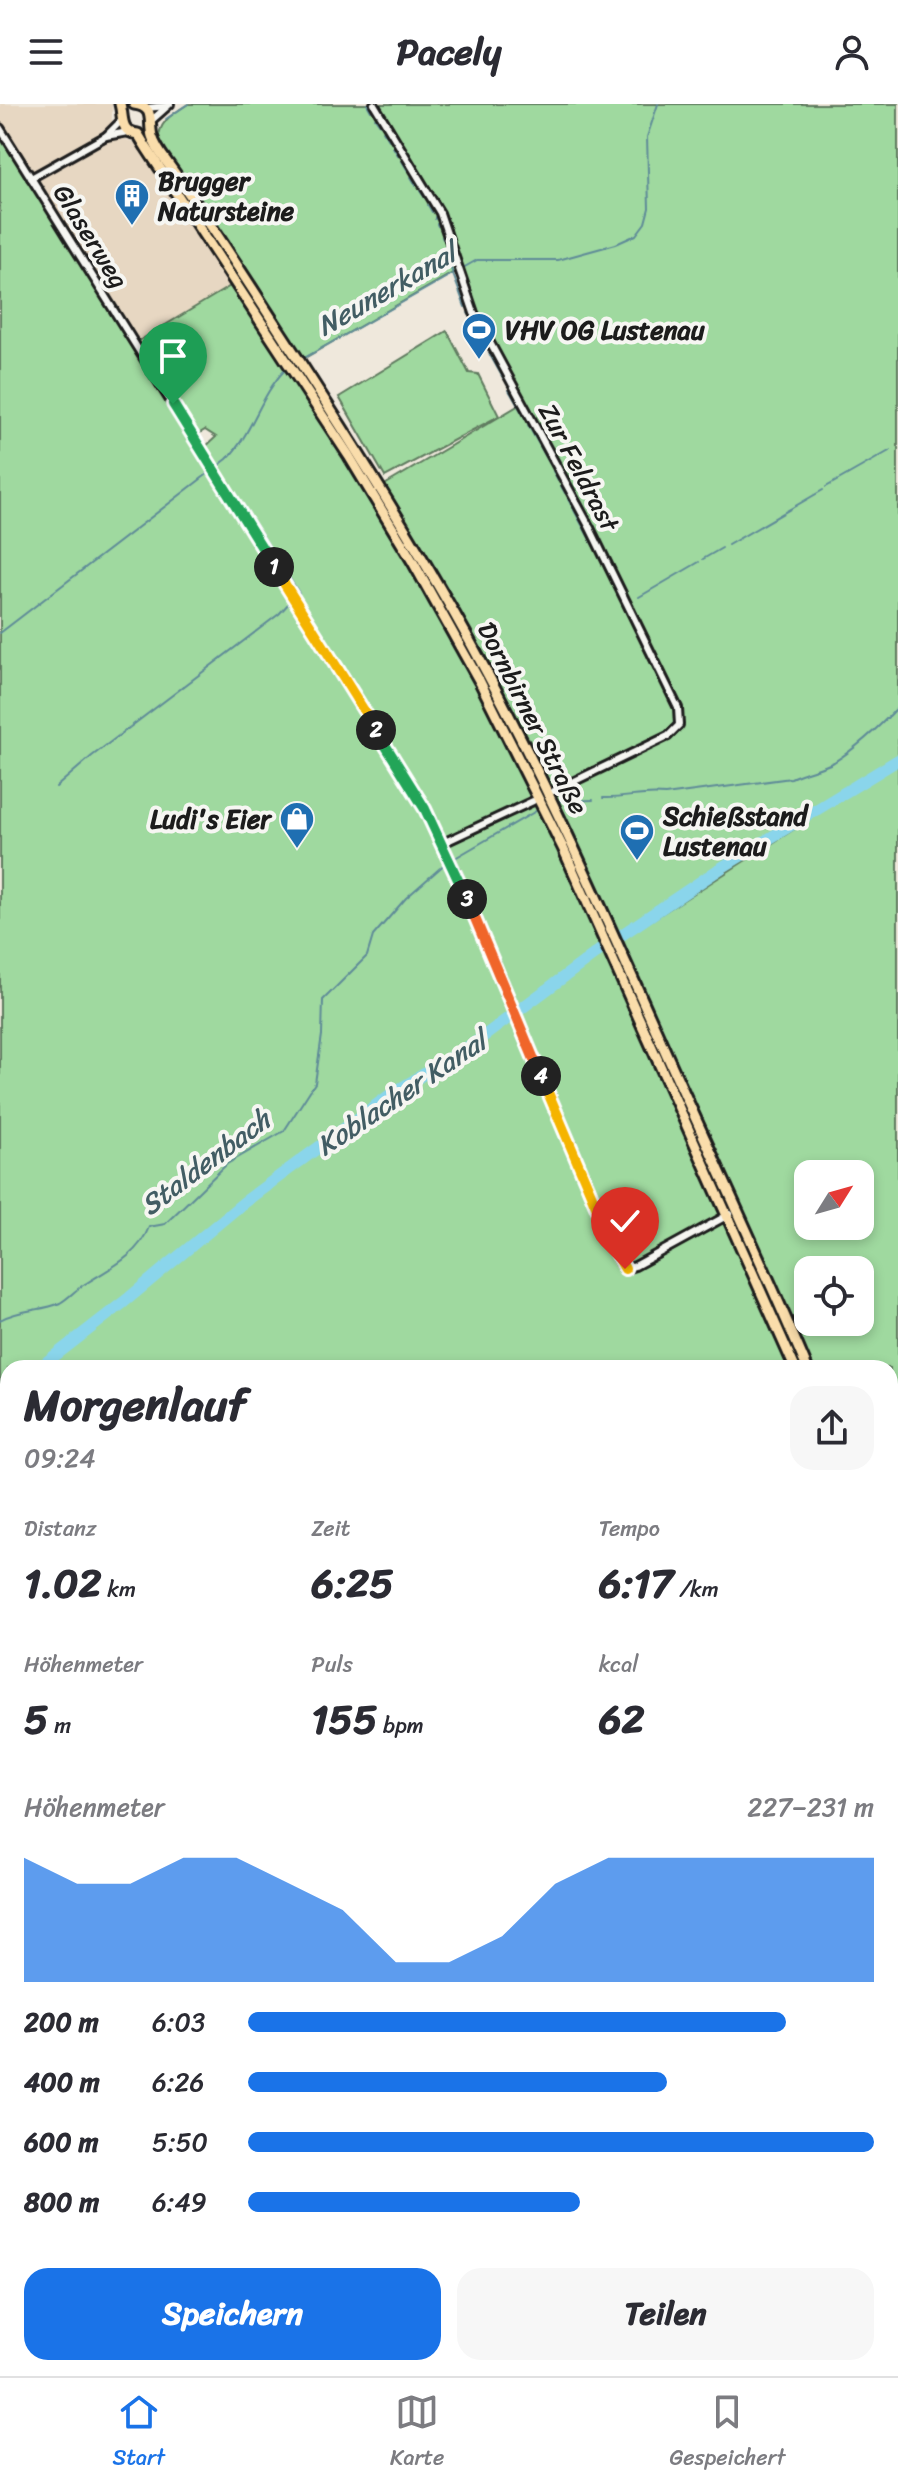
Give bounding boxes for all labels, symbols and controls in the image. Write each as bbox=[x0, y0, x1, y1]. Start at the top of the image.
text: Pacely bbox=[396, 20, 502, 84]
icon: menu bbox=[24, 30, 68, 74]
icon: person bbox=[830, 30, 874, 74]
place label: Brugger Natursteine bbox=[157, 158, 295, 234]
street label: Glaserweg bbox=[41, 175, 141, 297]
building icon: Brugger Natursteine bbox=[113, 177, 151, 227]
water label: Neunerkanal bbox=[307, 226, 471, 349]
place label: VHV OG Lustenau bbox=[505, 307, 706, 353]
sports icon: VHV OG Lustenau bbox=[460, 311, 498, 361]
pin bbox=[139, 322, 207, 404]
icon: arrive bbox=[151, 334, 195, 378]
street label: Zur Feldrast bbox=[526, 394, 633, 541]
pin: 1 bbox=[254, 547, 294, 587]
text: 1 bbox=[269, 547, 279, 586]
street label: Dornbirner Straße bbox=[464, 613, 602, 823]
pin: 2 bbox=[356, 710, 396, 750]
text: 2 bbox=[370, 710, 382, 749]
place label: Schießstand Lustenau bbox=[662, 793, 809, 869]
place label: Ludi's Eier bbox=[150, 796, 273, 842]
shop icon: Ludi's Eier bbox=[278, 800, 316, 850]
sports icon: Schießstand Lustenau bbox=[618, 812, 656, 862]
pin: 3 bbox=[447, 879, 487, 919]
text: 3 bbox=[461, 879, 473, 918]
water label: Koblacher Kanal bbox=[306, 1014, 502, 1169]
pin: 4 bbox=[521, 1056, 561, 1096]
text: 4 bbox=[534, 1056, 548, 1095]
water label: Staldenbach bbox=[129, 1095, 283, 1228]
north arrow bbox=[794, 1160, 874, 1240]
map controls bbox=[794, 1160, 874, 1336]
pin bbox=[591, 1187, 659, 1269]
icon: check bbox=[603, 1199, 647, 1243]
button: locate bbox=[794, 1256, 874, 1336]
text: Morgenlauf bbox=[24, 1366, 246, 1444]
button: share bbox=[790, 1386, 874, 1470]
text: 09:24 bbox=[24, 1435, 96, 1481]
text: Distanz bbox=[24, 1509, 96, 1548]
text: Zeit bbox=[311, 1509, 350, 1548]
text: Tempo bbox=[599, 1509, 660, 1548]
text: 1.02 bbox=[24, 1548, 102, 1619]
text: 6:25 bbox=[311, 1548, 394, 1619]
text: 6:17 bbox=[599, 1548, 673, 1619]
text: km bbox=[102, 1570, 136, 1609]
text: /km bbox=[673, 1570, 719, 1609]
text: Höhenmeter bbox=[24, 1645, 143, 1684]
text: Puls bbox=[311, 1645, 353, 1684]
text: kcal bbox=[599, 1645, 639, 1684]
text: 5 bbox=[24, 1684, 48, 1755]
text: 155 bbox=[311, 1684, 377, 1755]
text: 62 bbox=[599, 1684, 644, 1755]
text: m bbox=[48, 1706, 71, 1745]
text: bpm bbox=[377, 1706, 424, 1745]
text: Höhenmeter bbox=[24, 1784, 165, 1830]
text: 227–231 m bbox=[747, 1784, 874, 1830]
text: 200 m bbox=[24, 1999, 99, 2045]
text: 6:03 bbox=[152, 1999, 205, 2045]
text: 400 m bbox=[24, 2059, 100, 2105]
text: 6:26 bbox=[152, 2059, 204, 2105]
text: 600 m bbox=[24, 2119, 98, 2165]
text: 5:50 bbox=[152, 2119, 208, 2165]
text: 800 m bbox=[24, 2179, 99, 2225]
text: 6:49 bbox=[152, 2179, 207, 2225]
button: Speichern bbox=[24, 2268, 441, 2360]
button: Teilen bbox=[457, 2268, 874, 2360]
tab: Start bbox=[113, 2390, 165, 2477]
tab: Karte bbox=[390, 2390, 444, 2477]
tab: Gespeichert bbox=[670, 2390, 785, 2477]

